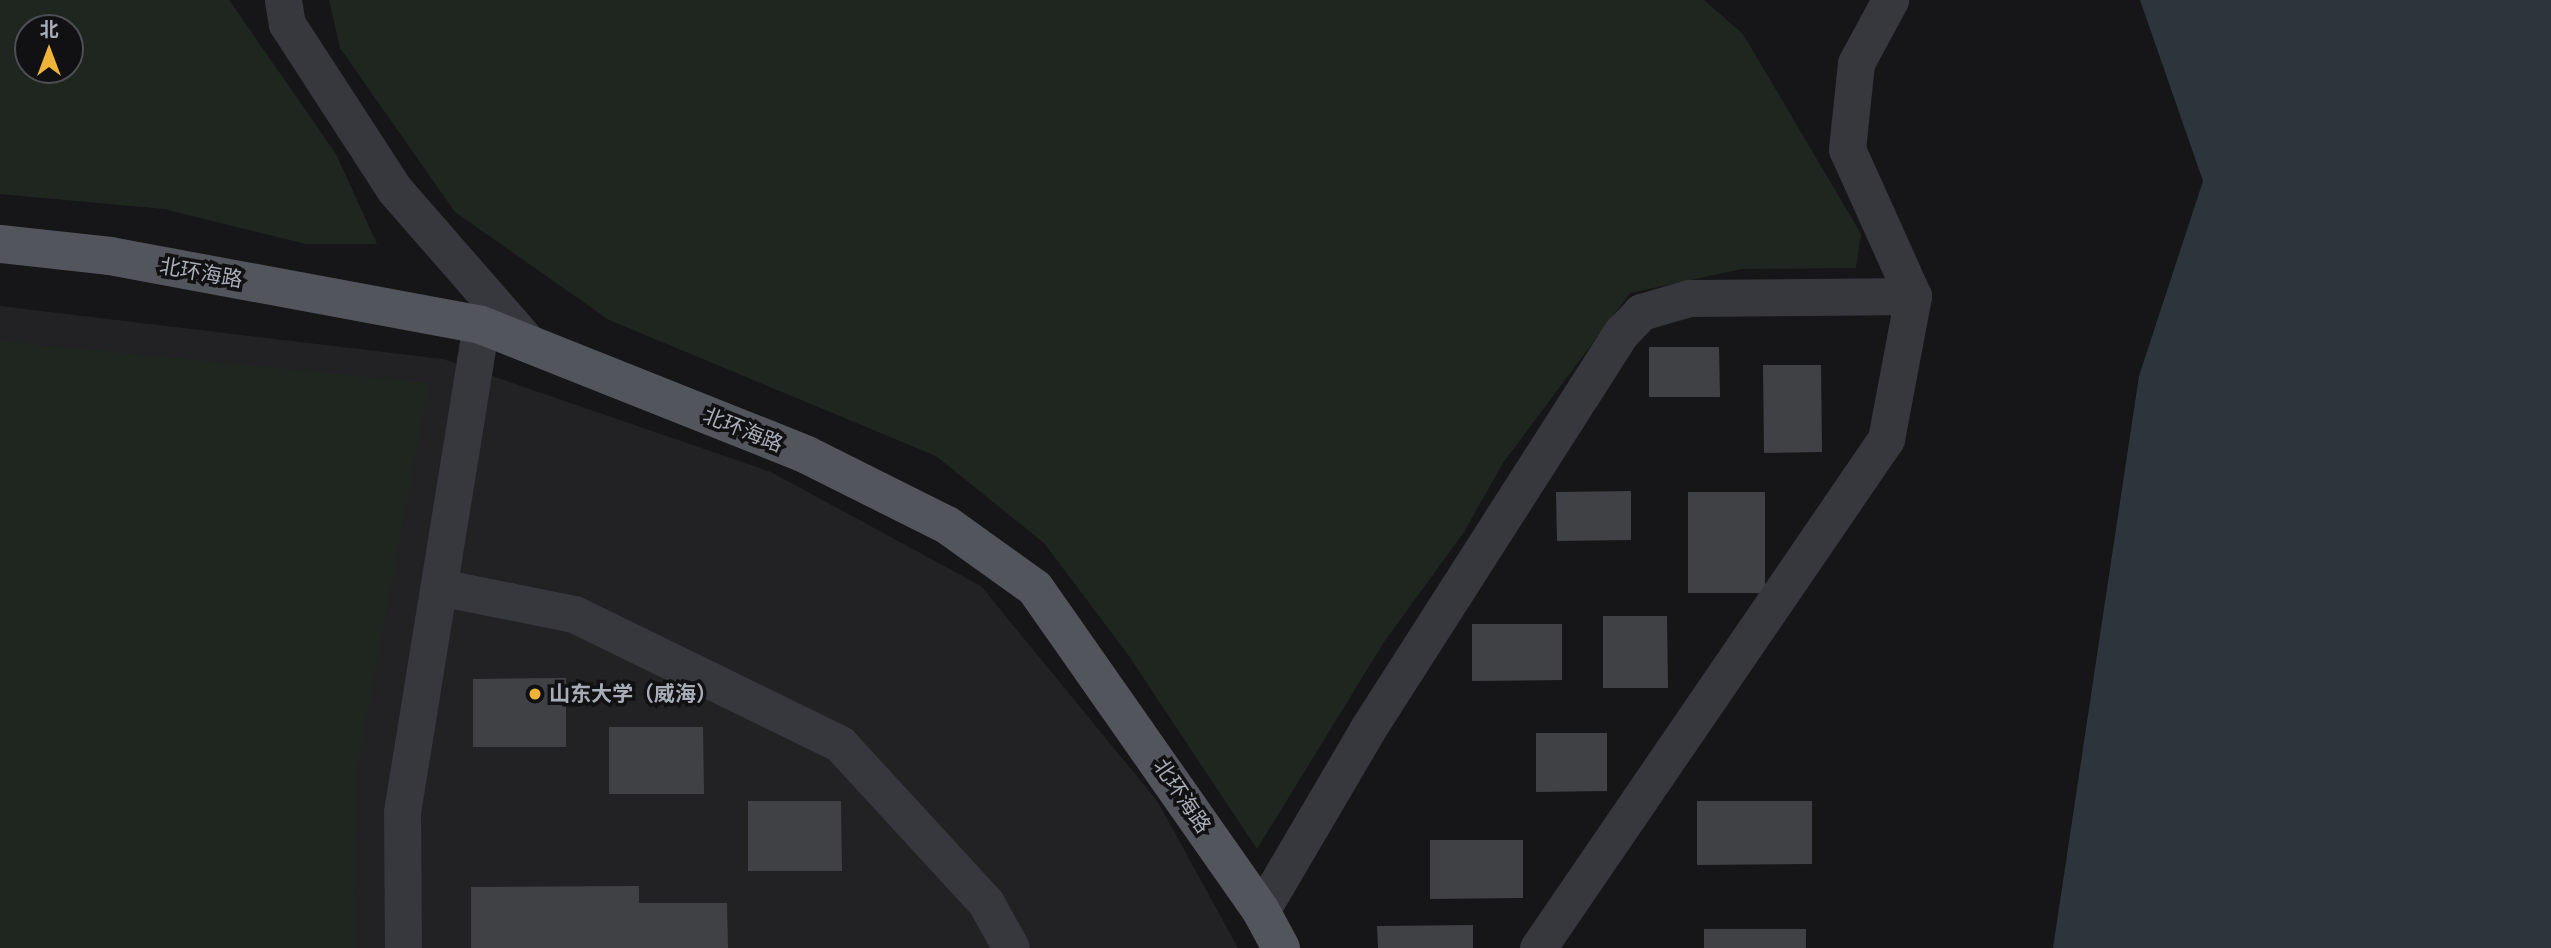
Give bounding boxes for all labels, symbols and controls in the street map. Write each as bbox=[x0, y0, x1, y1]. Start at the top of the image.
north arrow bbox=[14, 14, 84, 84]
text: 北 bbox=[39, 19, 59, 40]
street label: 北环海路 bbox=[157, 253, 245, 293]
street label: 北环海路 bbox=[699, 403, 787, 457]
place label: 山东大学（威海） bbox=[549, 681, 717, 707]
marker: 山东大学（威海） bbox=[527, 686, 543, 702]
street label: 北环海路 bbox=[1148, 754, 1216, 838]

